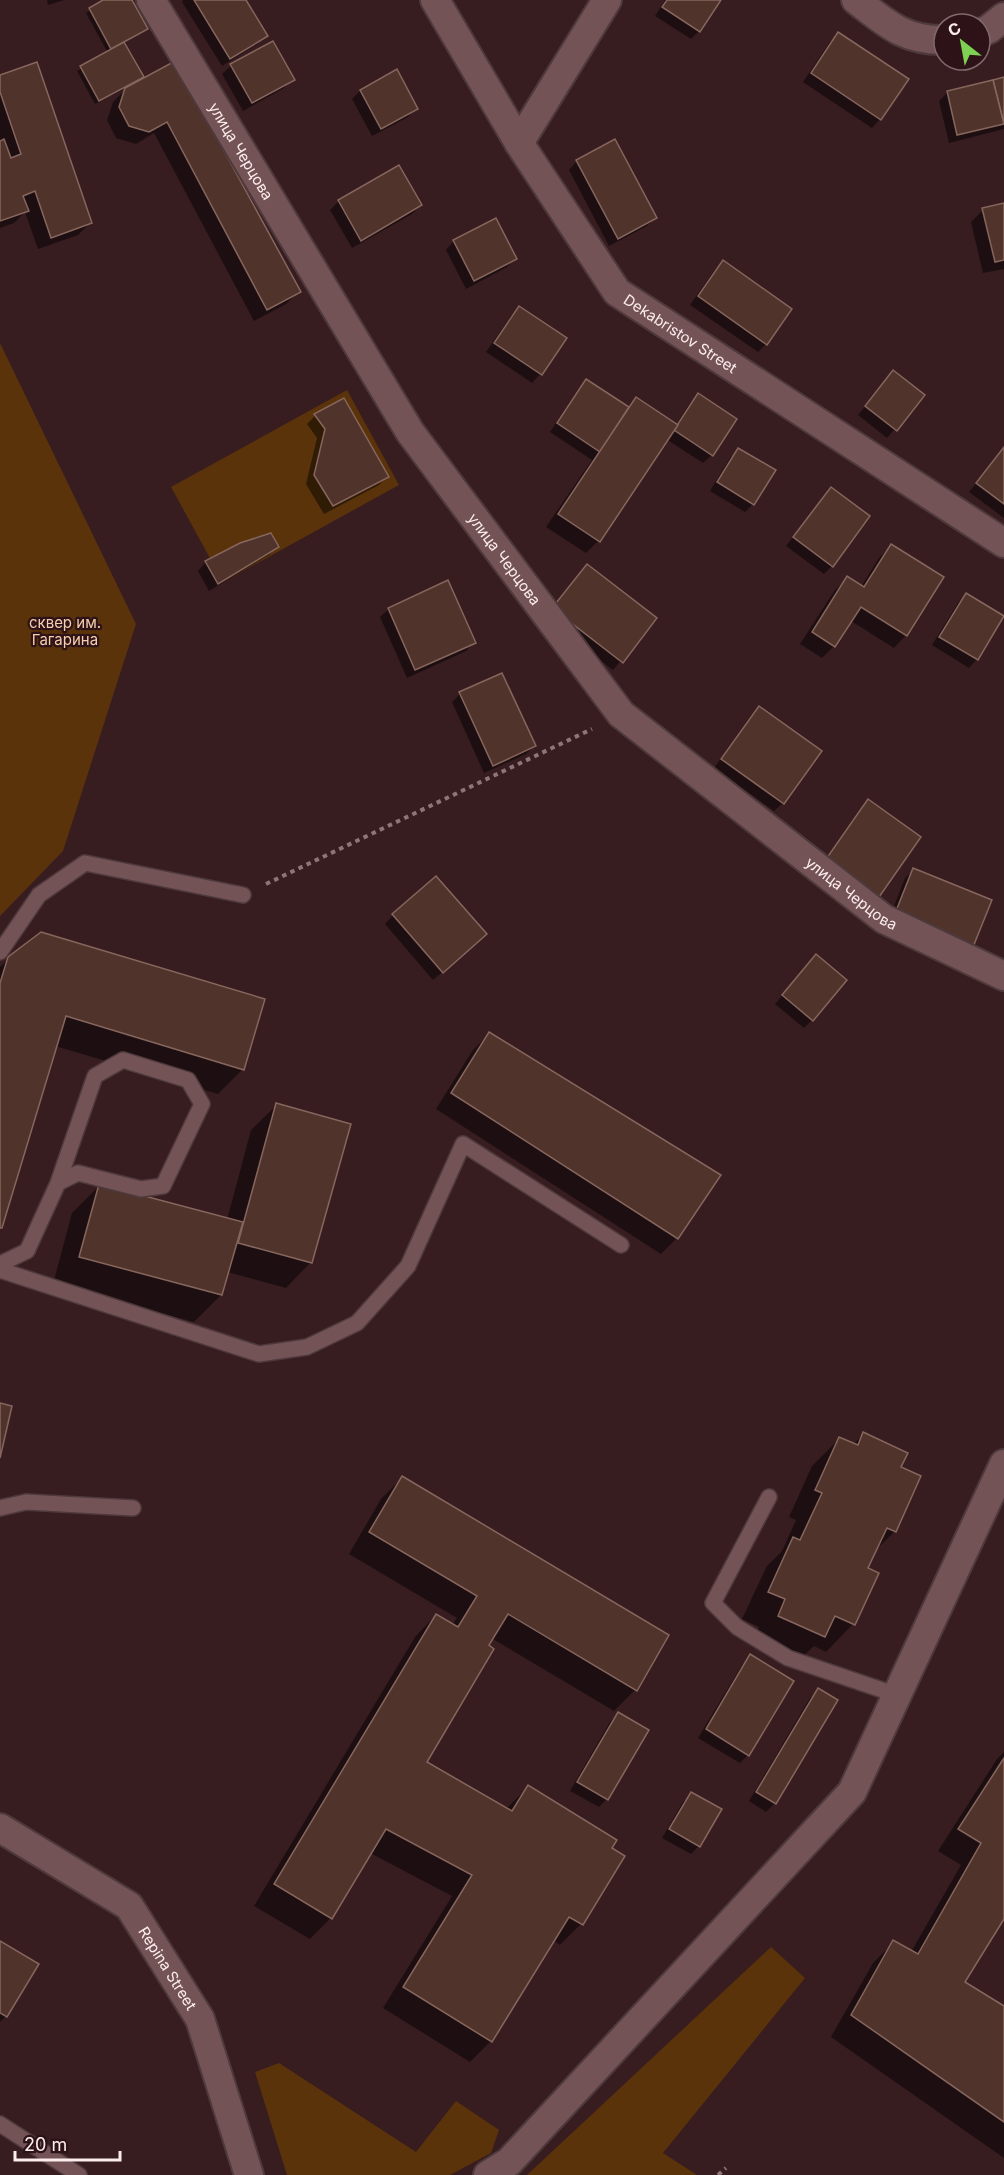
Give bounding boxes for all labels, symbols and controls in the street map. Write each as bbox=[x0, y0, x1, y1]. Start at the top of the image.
north arrow bbox=[932, 12, 992, 72]
text: С bbox=[944, 17, 965, 41]
street label: улица Черцова bbox=[205, 99, 278, 203]
street label: Dekabristov Street bbox=[620, 290, 741, 377]
street label: улица Черцова bbox=[464, 509, 545, 609]
park label: сквер им. Гагарина bbox=[29, 613, 101, 649]
street label: улица Черцова bbox=[802, 852, 901, 933]
street label: Repina Street bbox=[135, 1923, 201, 2013]
scale bar bbox=[15, 2124, 120, 2162]
text: 20 m bbox=[24, 2134, 67, 2155]

